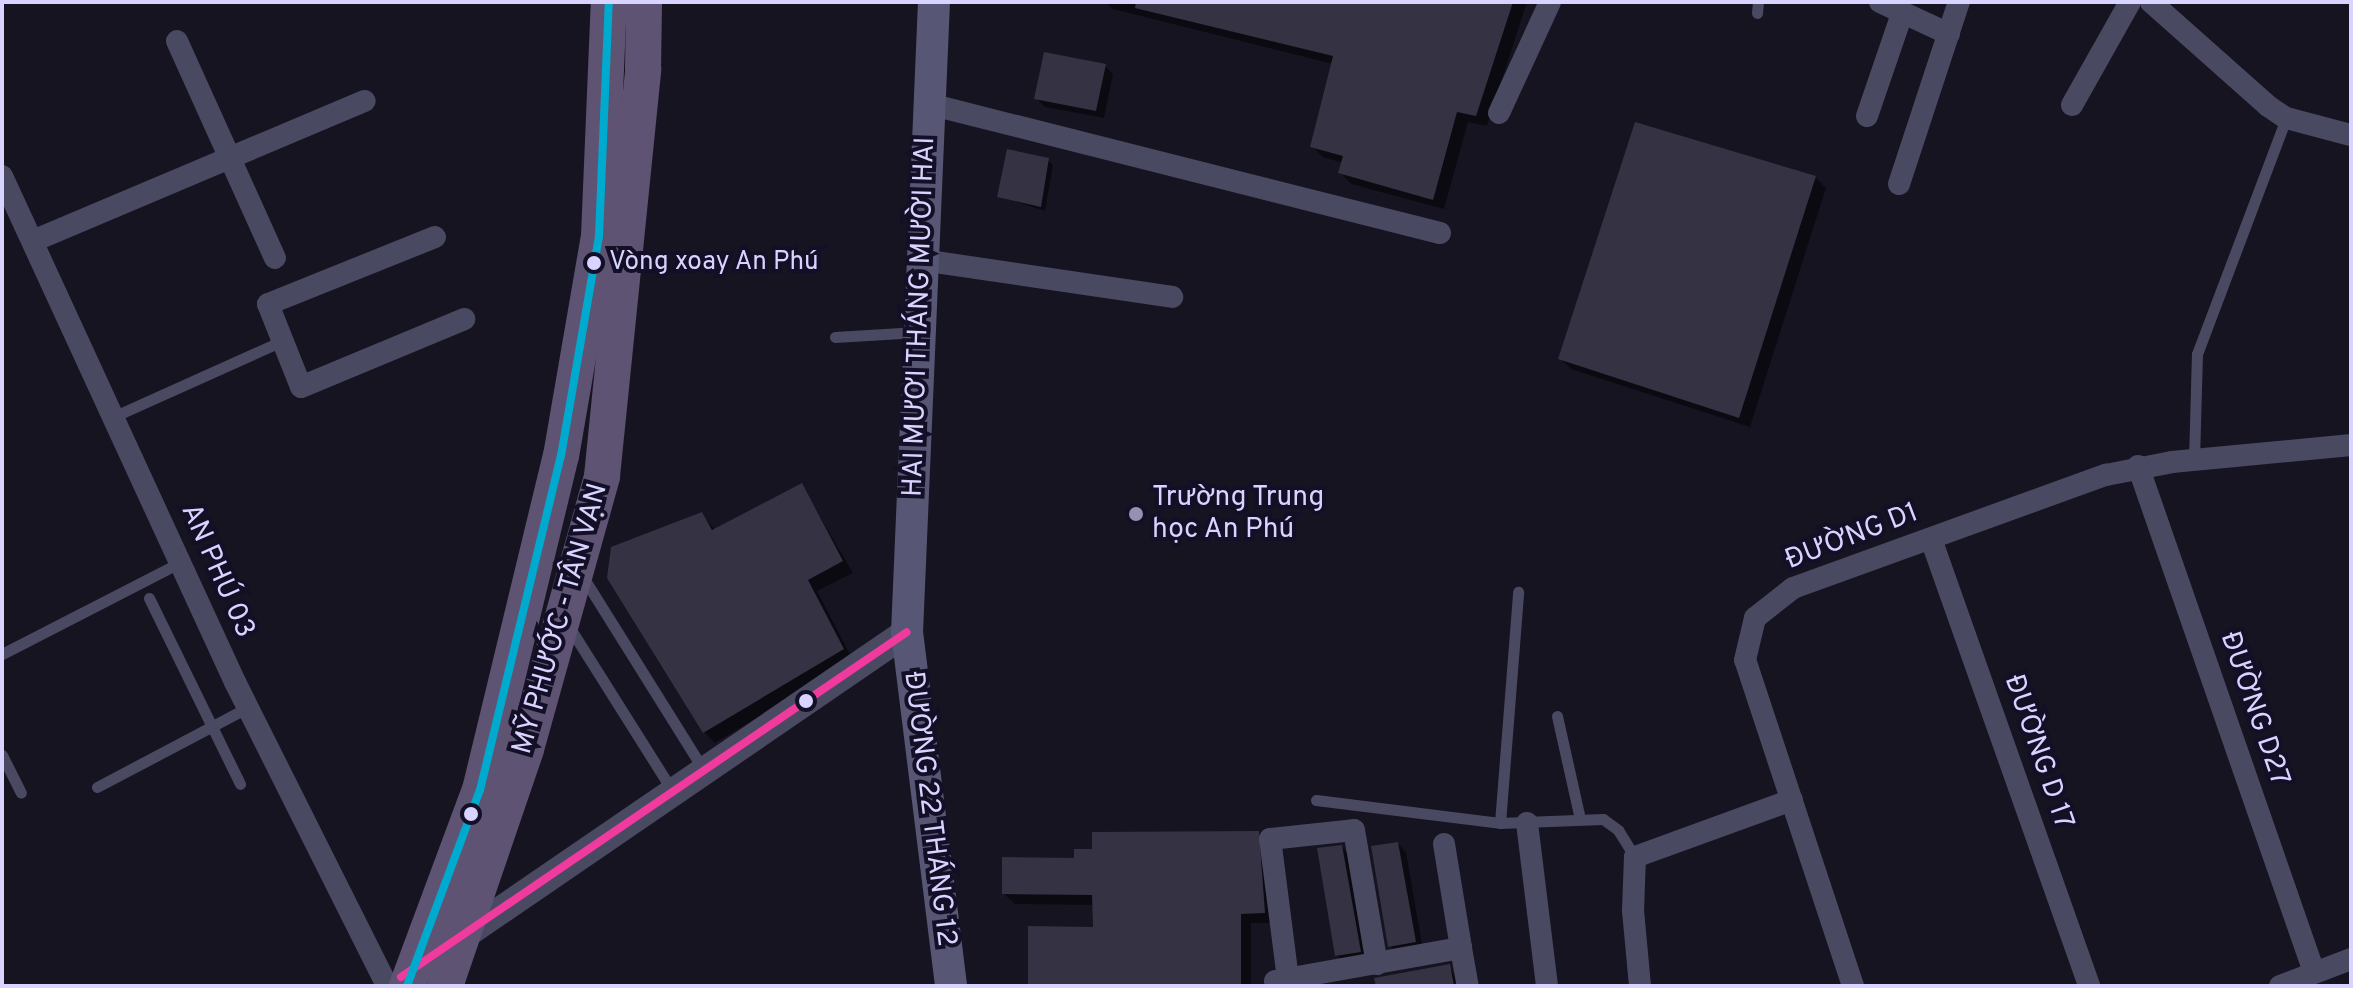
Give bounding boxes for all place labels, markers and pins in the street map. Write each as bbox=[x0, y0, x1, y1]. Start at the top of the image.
place label: Vòng xoay An Phú bbox=[609, 247, 820, 279]
marker: Vòng xoay An Phú bbox=[586, 255, 602, 271]
place label: Trường Trung học An Phú bbox=[1152, 481, 1325, 547]
marker: Trường Trung học An Phú bbox=[1127, 505, 1145, 523]
unlabelled marker bbox=[798, 693, 814, 709]
unlabelled marker bbox=[463, 806, 479, 822]

